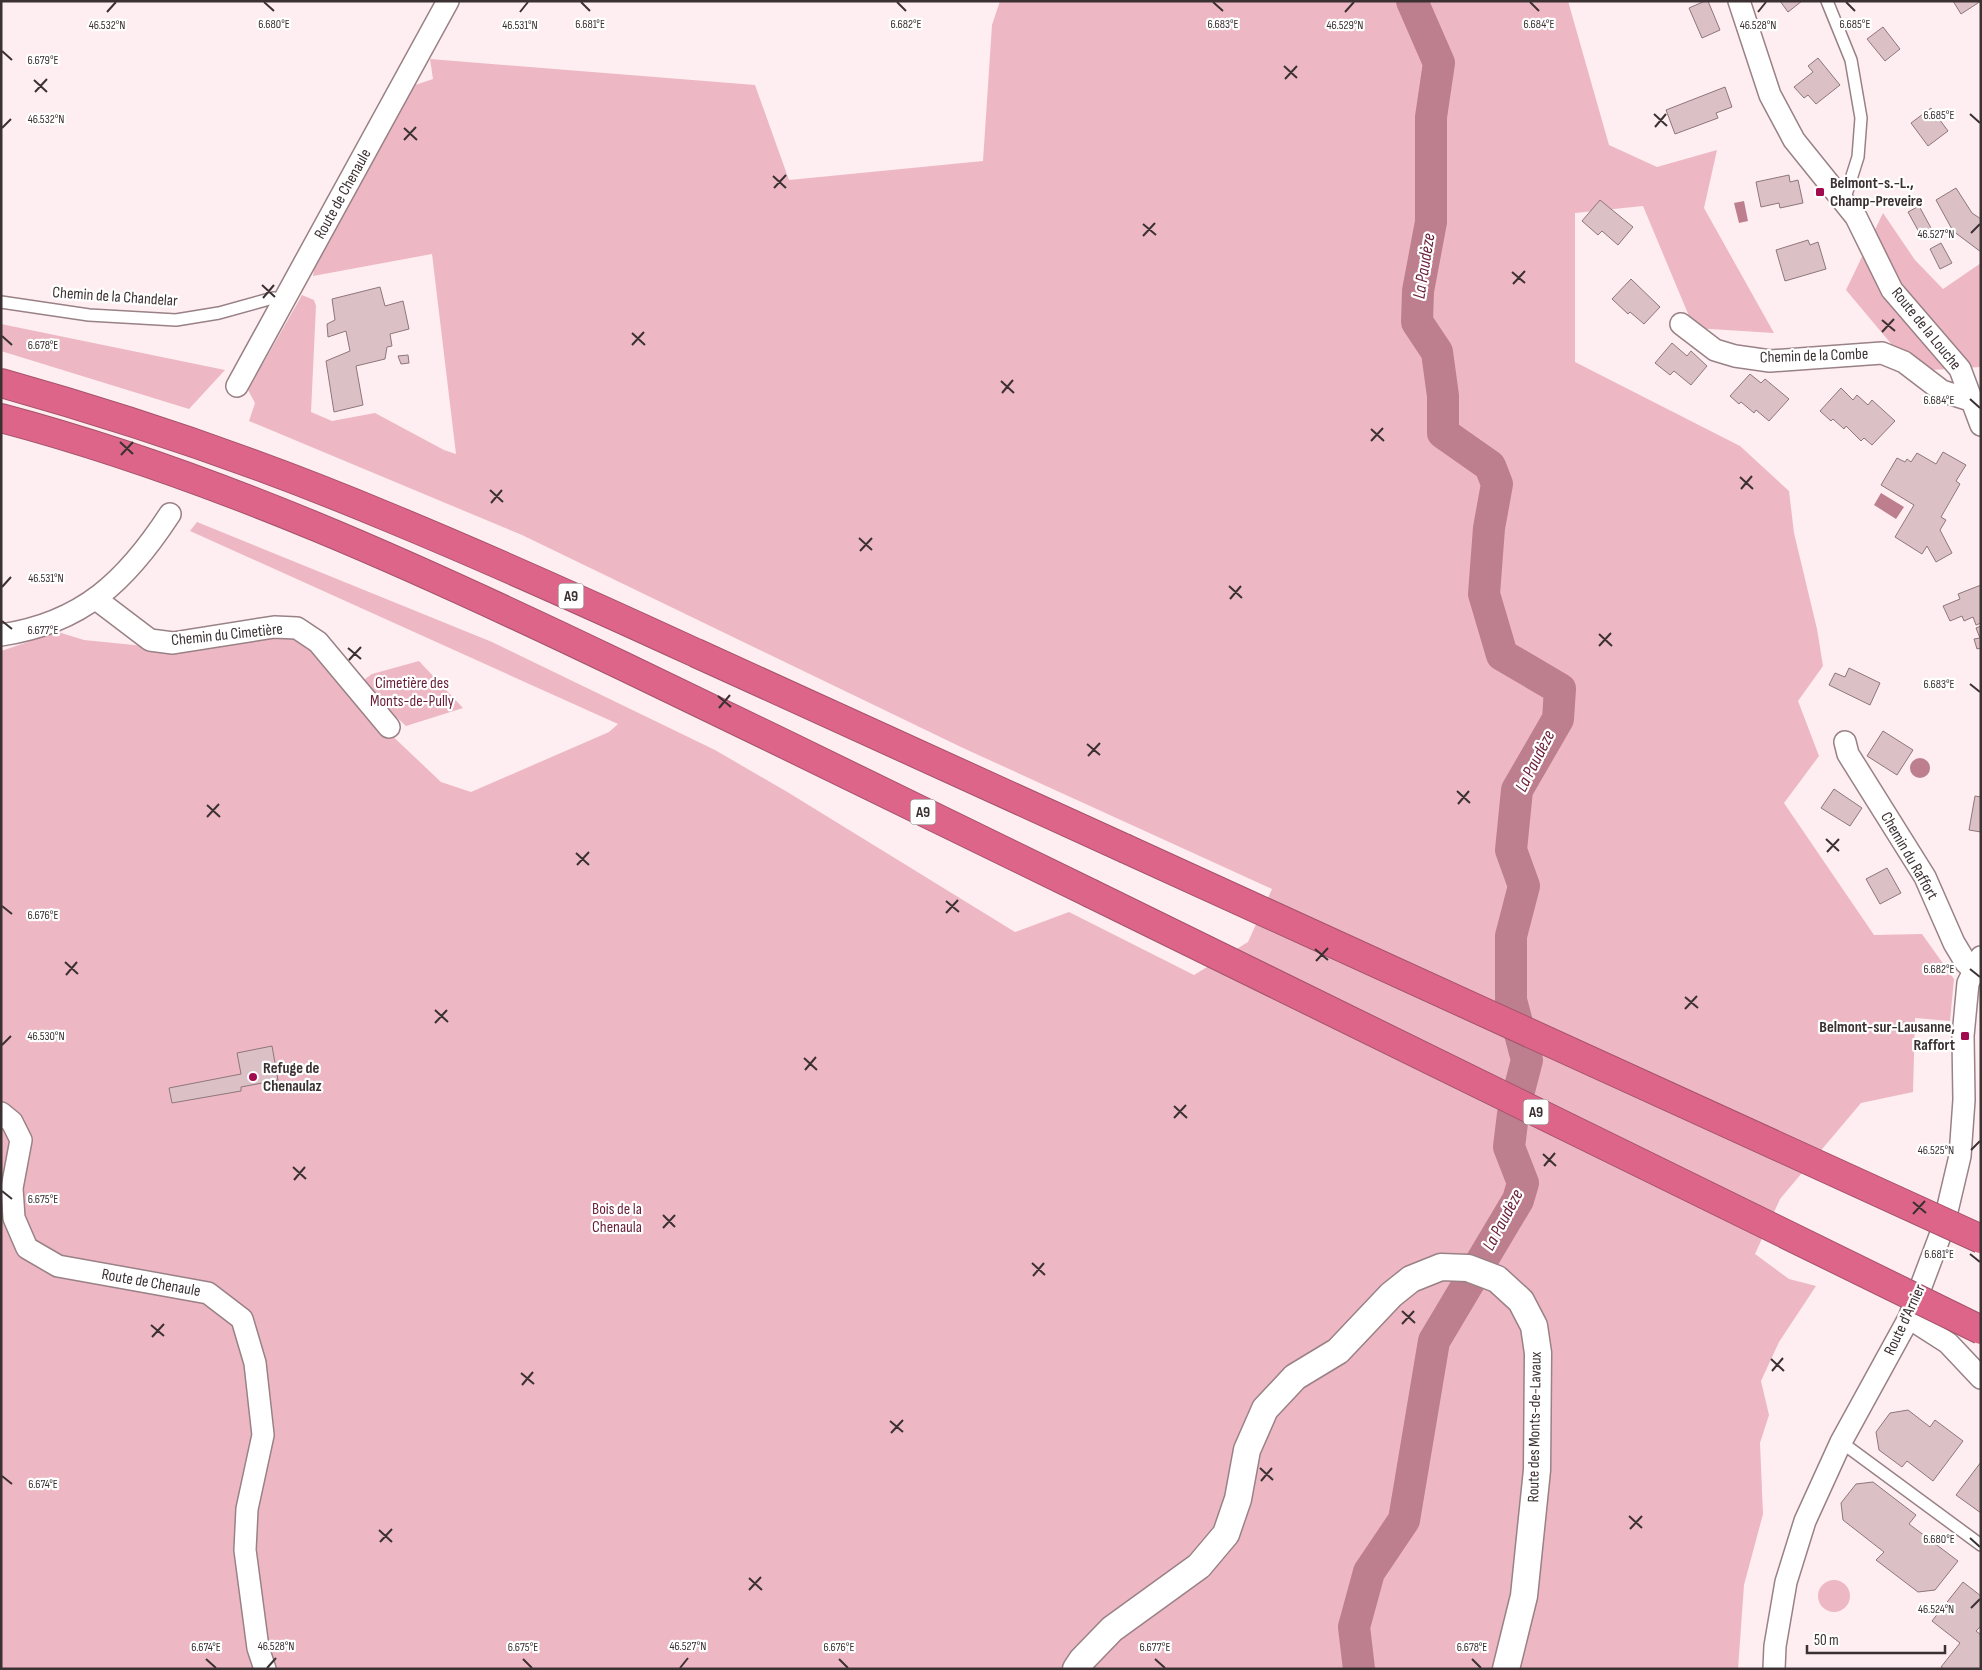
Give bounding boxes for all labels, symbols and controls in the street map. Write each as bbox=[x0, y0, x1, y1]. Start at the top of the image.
text: 6.680°E bbox=[258, 17, 290, 32]
text: 6.681°E bbox=[575, 17, 605, 32]
text: 6.682°E bbox=[890, 17, 922, 32]
text: 6.683°E bbox=[1207, 17, 1239, 32]
text: 6.684°E bbox=[1524, 17, 1554, 32]
text: 6.685°E bbox=[1840, 17, 1870, 32]
text: 46.532°N bbox=[89, 18, 125, 33]
text: 46.531°N bbox=[502, 18, 538, 33]
text: 46.529°N bbox=[1327, 18, 1363, 33]
text: 46.528°N bbox=[1740, 18, 1776, 33]
text: 6.679°E bbox=[28, 53, 58, 68]
text: 6.685°E bbox=[1924, 108, 1954, 123]
text: 46.532°N bbox=[28, 112, 64, 127]
street label: Route de Chenaule bbox=[310, 146, 376, 242]
place label: Belmont-s.-L., Champ-Preveire bbox=[1830, 174, 1923, 211]
marker: Belmont-s.-L., Champ-Preveire bbox=[1814, 186, 1826, 198]
text: 46.527°N bbox=[1918, 227, 1954, 242]
water label: La Paudèze bbox=[1408, 232, 1440, 300]
street label: Chemin de la Chandelar bbox=[52, 283, 179, 311]
street label: Route de la Louche bbox=[1887, 284, 1965, 374]
text: 6.678°E bbox=[28, 338, 58, 353]
street label: Chemin de la Combe bbox=[1759, 345, 1869, 367]
text: 6.684°E bbox=[1924, 393, 1954, 408]
text: 46.531°N bbox=[28, 571, 64, 586]
road number: A9 bbox=[558, 584, 584, 608]
street label: Chemin du Cimetière bbox=[170, 620, 284, 650]
text: 6.677°E bbox=[28, 623, 58, 638]
park label: Cimetière des Monts-de-Pully bbox=[370, 674, 454, 711]
text: 6.683°E bbox=[1923, 677, 1955, 692]
water label: La Paudèze bbox=[1511, 727, 1559, 795]
road number: A9 bbox=[910, 800, 936, 824]
street label: Chemin du Raffort bbox=[1876, 809, 1942, 903]
text: 6.676°E bbox=[28, 908, 58, 923]
text: 6.682°E bbox=[1923, 962, 1955, 977]
place label: Belmont-sur-Lausanne, Raffort bbox=[1819, 1018, 1955, 1055]
text: 46.530°N bbox=[27, 1029, 65, 1044]
marker: Belmont-sur-Lausanne, Raffort bbox=[1959, 1030, 1971, 1042]
place label: Refuge de Chenaulaz bbox=[263, 1059, 322, 1096]
marker: Refuge de Chenaulaz bbox=[247, 1071, 259, 1083]
road number: A9 bbox=[1524, 1100, 1548, 1124]
text: 46.525°N bbox=[1918, 1143, 1954, 1158]
water label: La Paudèze bbox=[1478, 1186, 1528, 1254]
text: 6.675°E bbox=[28, 1192, 58, 1207]
park label: Bois de la Chenaula bbox=[592, 1200, 642, 1237]
text: 6.681°E bbox=[1924, 1247, 1954, 1262]
street label: Route de Chenaule bbox=[100, 1265, 202, 1301]
street label: Route d'Arnier bbox=[1880, 1281, 1930, 1358]
street label: Route des Monts-de-Lavaux bbox=[1524, 1351, 1546, 1503]
text: 6.674°E bbox=[28, 1477, 58, 1492]
text: 6.680°E bbox=[1923, 1532, 1955, 1547]
text: 46.524°N bbox=[1918, 1602, 1954, 1617]
scale bar bbox=[1807, 1622, 1944, 1654]
text: 50 m bbox=[1814, 1631, 1839, 1650]
text: 46.528°N bbox=[258, 1639, 294, 1654]
text: 46.527°N bbox=[670, 1639, 706, 1654]
text: 6.674°E bbox=[191, 1640, 221, 1655]
text: 6.675°E bbox=[508, 1640, 538, 1655]
text: 6.676°E bbox=[824, 1640, 854, 1655]
text: 6.677°E bbox=[1140, 1640, 1170, 1655]
text: 6.678°E bbox=[1457, 1640, 1487, 1655]

